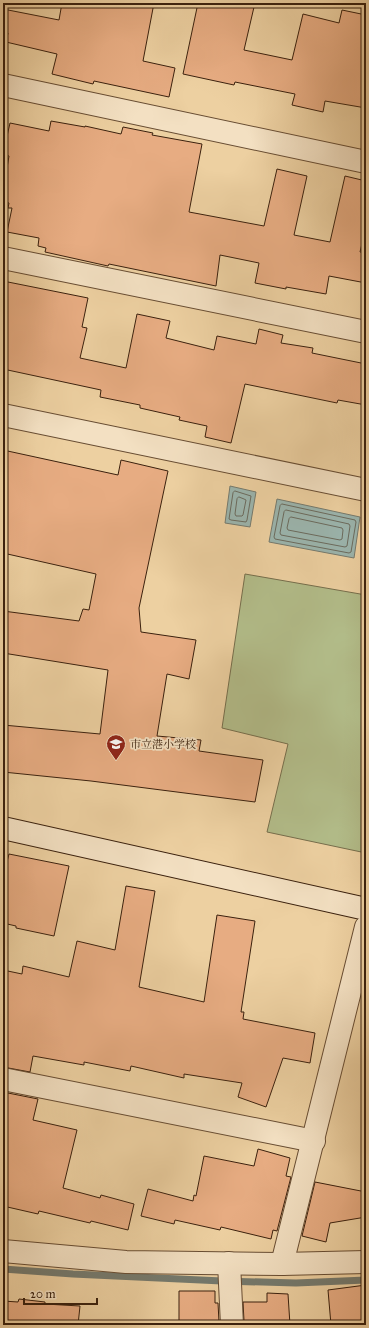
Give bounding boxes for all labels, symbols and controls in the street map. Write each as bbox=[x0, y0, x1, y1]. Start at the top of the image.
school or university icon: 市立港小学校 bbox=[105, 733, 127, 761]
place label: 市立港小学校 bbox=[130, 738, 196, 751]
scale bar bbox=[24, 1280, 97, 1306]
text: 20 m bbox=[30, 1287, 56, 1301]

